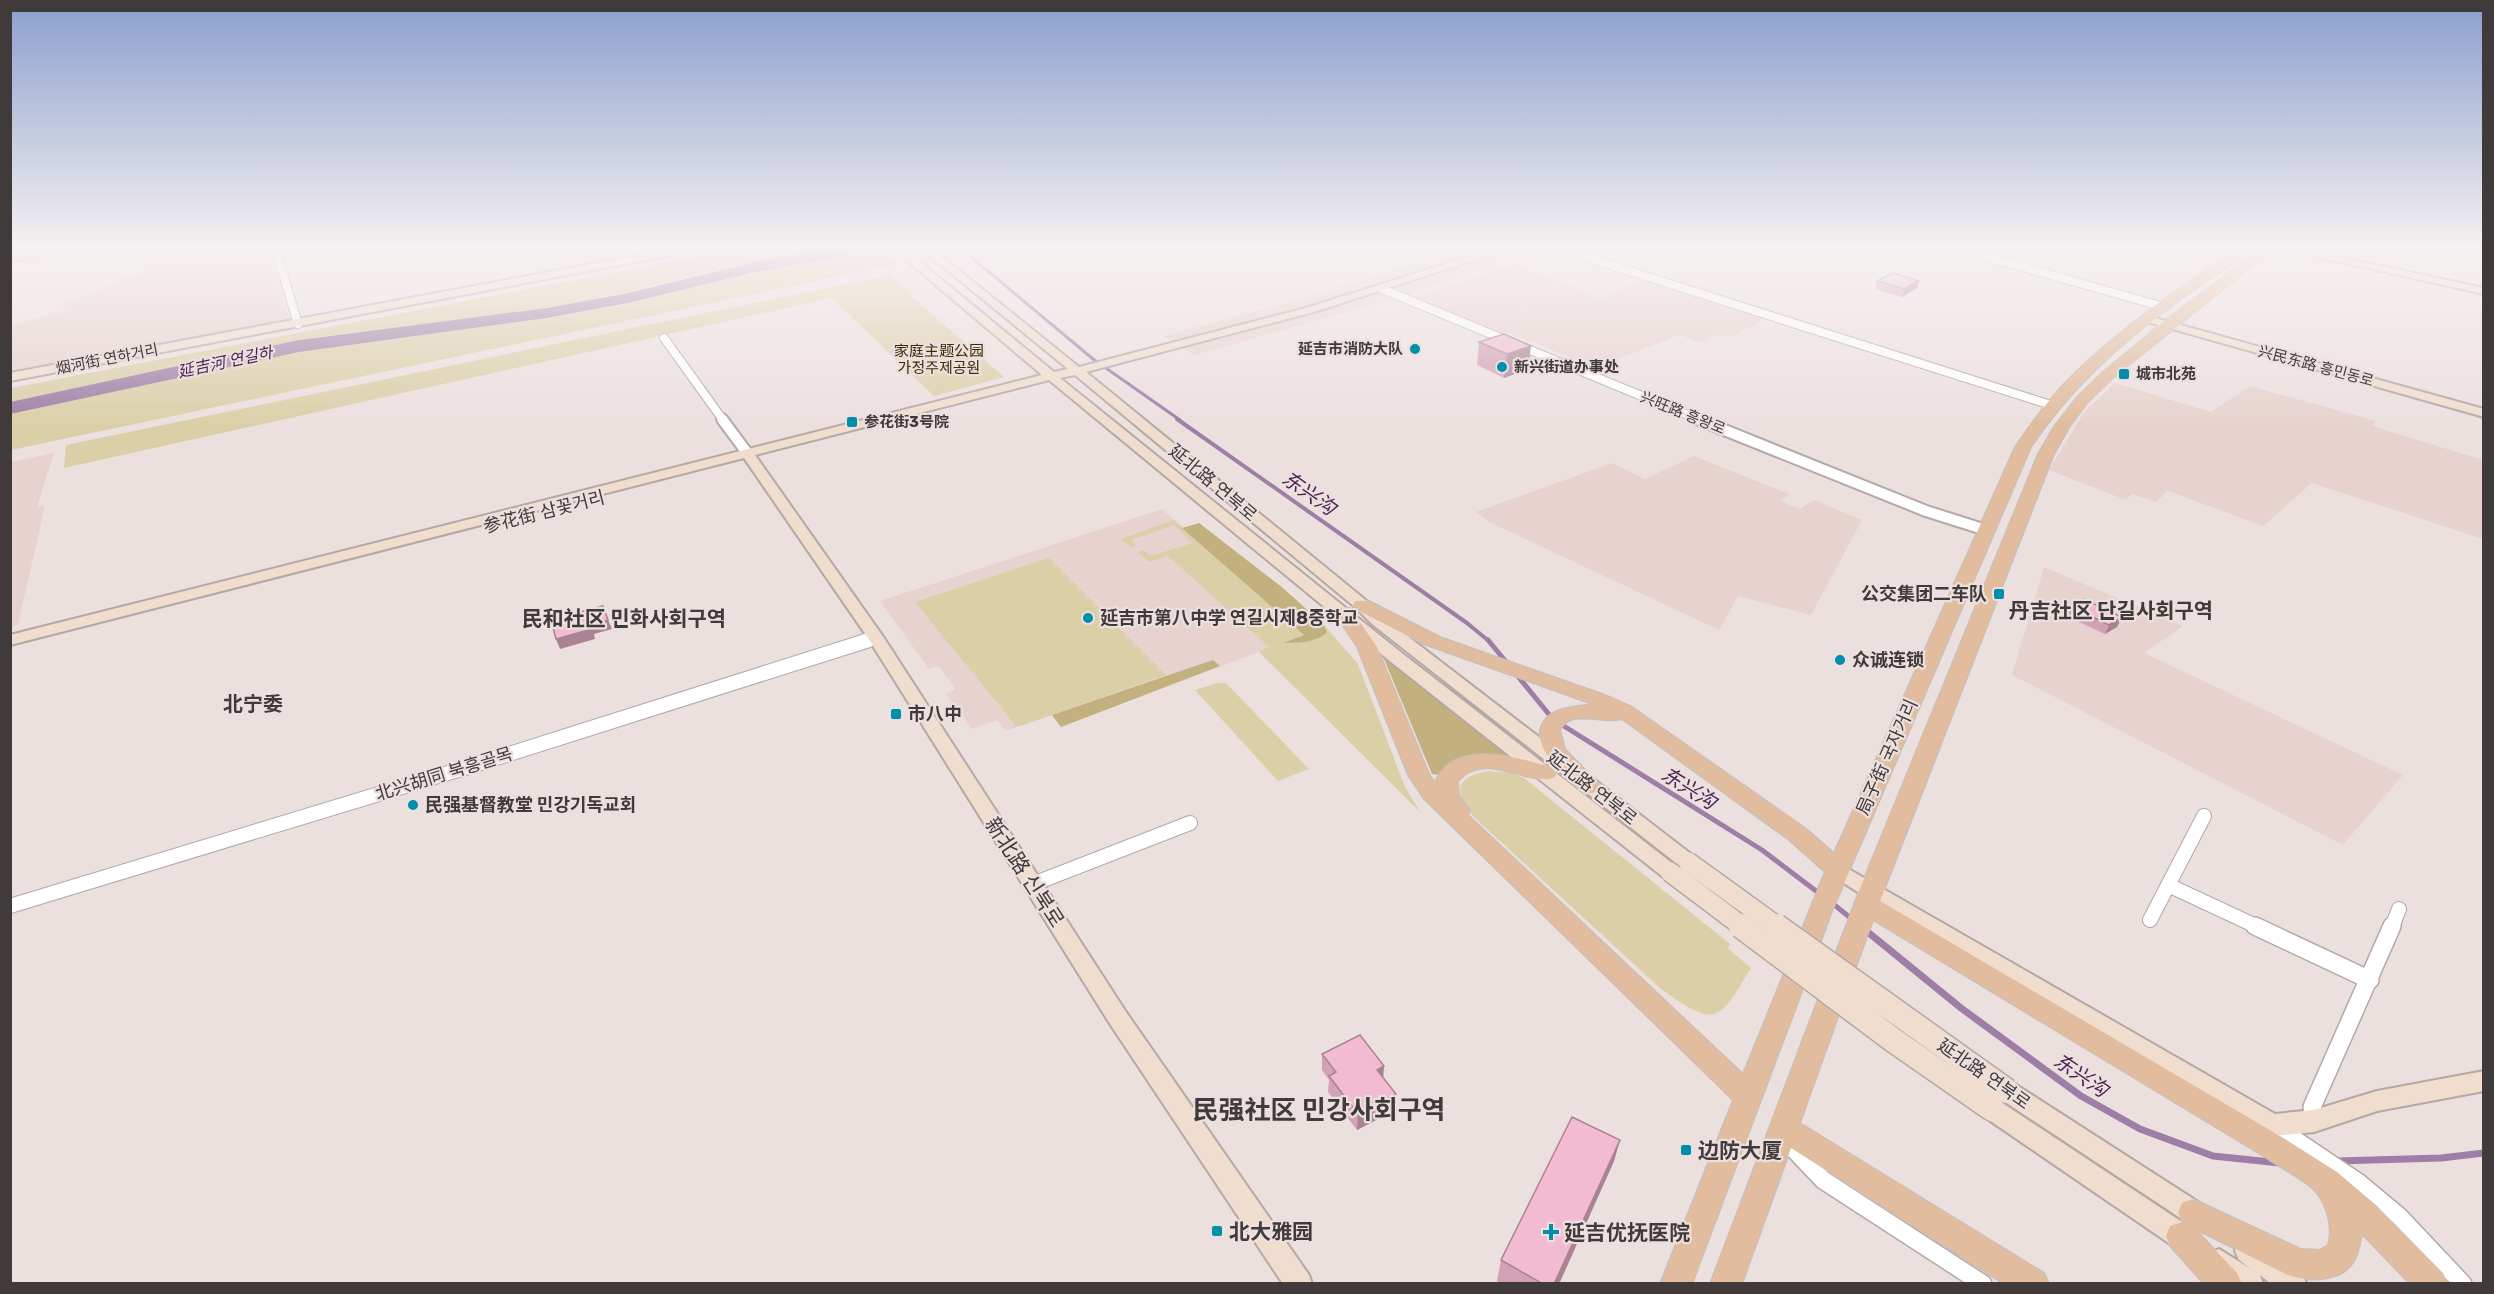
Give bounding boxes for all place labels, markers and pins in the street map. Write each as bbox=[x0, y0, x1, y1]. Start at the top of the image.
place label: 延吉市消防大队 bbox=[1298, 340, 1403, 358]
marker: 延吉市消防大队 bbox=[1408, 342, 1422, 356]
place label: 新兴街道办事处 bbox=[1514, 358, 1619, 376]
marker: 新兴街道办事处 bbox=[1495, 360, 1509, 374]
place label: 城市北苑 bbox=[2136, 365, 2196, 383]
marker: 城市北苑 bbox=[2117, 367, 2131, 381]
place label: 参花街3号院 bbox=[864, 413, 949, 431]
marker: 参花街3号院 bbox=[845, 415, 859, 429]
place label: 公交集团二车队 bbox=[1861, 583, 1987, 605]
marker: 公交集团二车队 bbox=[1992, 587, 2006, 601]
place label: 延吉市第八中学 연길시제8중학교 bbox=[1100, 607, 1358, 629]
marker: 延吉市第八中学 연길시제8중학교 bbox=[1081, 611, 1095, 625]
place label: 众诚连锁 bbox=[1852, 649, 1924, 671]
marker: 众诚连锁 bbox=[1833, 653, 1847, 667]
place label: 市八中 bbox=[908, 703, 962, 725]
marker: 市八中 bbox=[889, 707, 903, 721]
place label: 民强基督教堂 민강기독교회 bbox=[425, 794, 636, 816]
marker: 民强基督教堂 민강기독교회 bbox=[406, 798, 420, 812]
place label: 边防大厦 bbox=[1698, 1138, 1782, 1163]
marker: 边防大厦 bbox=[1679, 1143, 1693, 1157]
place label: 北大雅园 bbox=[1229, 1219, 1313, 1244]
place label: 延吉优抚医院 bbox=[1564, 1220, 1690, 1245]
marker: 延吉优抚医院 bbox=[1542, 1223, 1560, 1241]
marker: 北大雅园 bbox=[1210, 1224, 1224, 1238]

